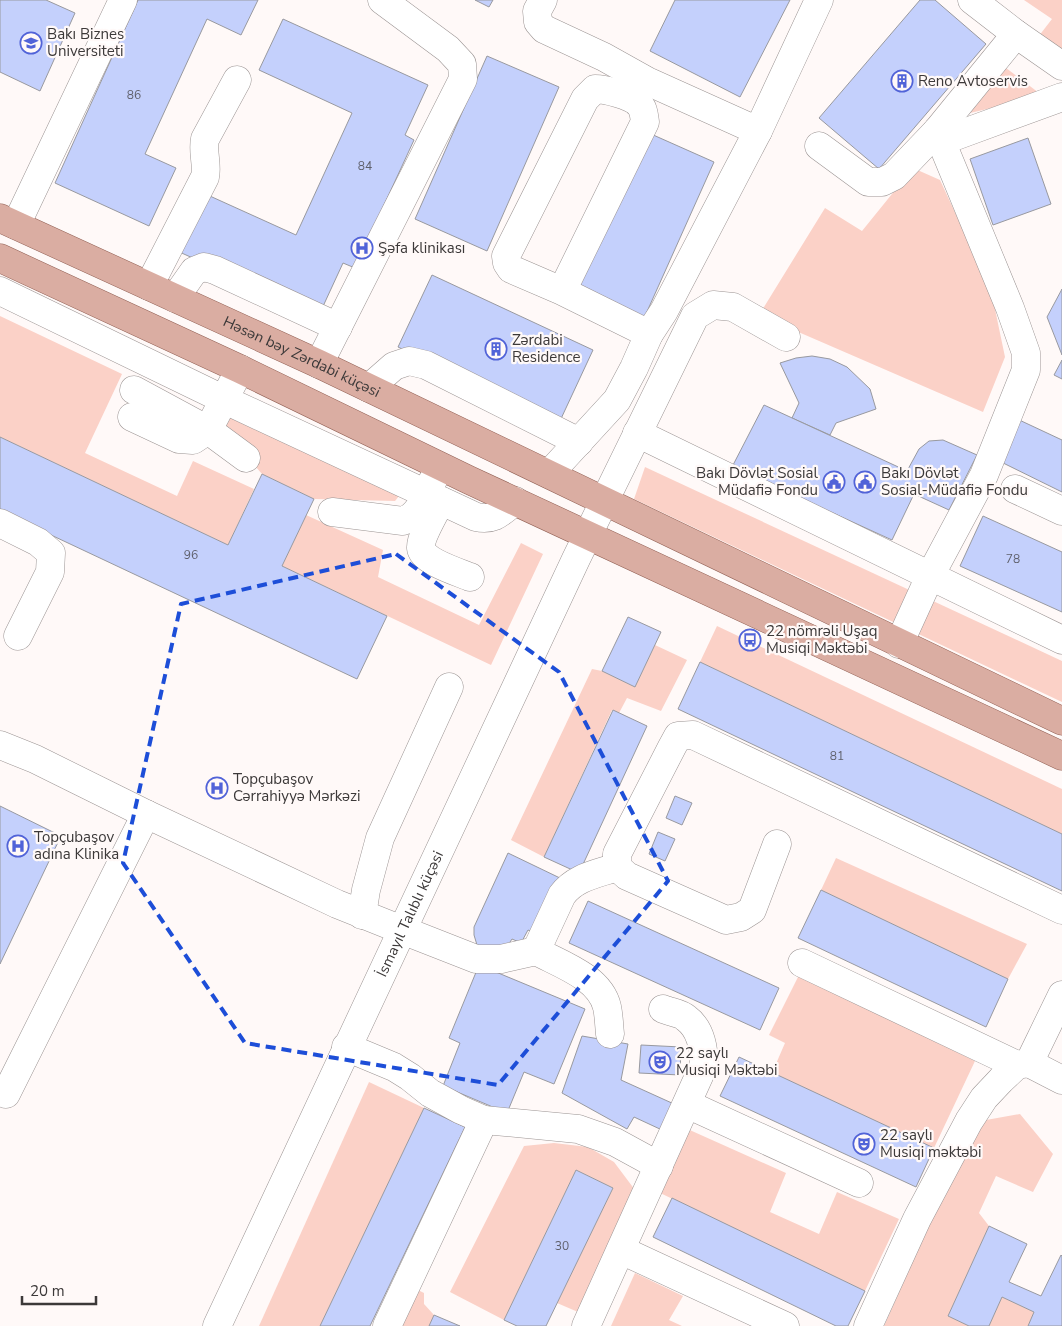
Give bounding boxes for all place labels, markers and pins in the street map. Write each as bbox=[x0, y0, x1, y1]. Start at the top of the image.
place label: Bakı Biznes Universiteti bbox=[47, 24, 124, 61]
school or university icon: Bakı Biznes Universiteti bbox=[19, 31, 43, 55]
building icon: Reno Avtoservis bbox=[890, 69, 914, 93]
place label: Reno Avtoservis bbox=[918, 71, 1028, 91]
hospital icon: Şəfa klinikası bbox=[350, 236, 374, 260]
place label: Şəfa klinikası bbox=[378, 238, 465, 258]
place label: Zərdabi Residence bbox=[512, 330, 581, 367]
building icon: Zərdabi Residence bbox=[484, 337, 508, 361]
place label: Bakı Dövlət Sosial Müdafiə Fondu bbox=[696, 463, 819, 500]
place label: Bakı Dövlət Sosial-Müdafiə Fondu bbox=[881, 463, 1028, 500]
public building icon: Bakı Dövlət Sosial Müdafiə Fondu bbox=[822, 470, 846, 494]
public building icon: Bakı Dövlət Sosial-Müdafiə Fondu bbox=[853, 470, 877, 494]
place label: 22 nömrəli Uşaq Musiqi Məktəbi bbox=[766, 621, 877, 658]
bus stop icon: 22 nömrəli Uşaq Musiqi Məktəbi bbox=[738, 628, 762, 652]
place label: Topçubaşov Cərrahiyyə Mərkəzi bbox=[233, 769, 360, 806]
hospital icon: Topçubaşov Cərrahiyyə Mərkəzi bbox=[205, 776, 229, 800]
place label: Topçubaşov adına Klinika bbox=[34, 827, 119, 864]
hospital icon: Topçubaşov adına Klinika bbox=[6, 834, 30, 858]
place label: 22 saylı Musiqi Məktəbi bbox=[676, 1043, 778, 1080]
theatre icon: 22 saylı Musiqi Məktəbi bbox=[648, 1050, 672, 1074]
place label: 22 saylı Musiqi məktəbi bbox=[880, 1125, 982, 1162]
theatre icon: 22 saylı Musiqi məktəbi bbox=[852, 1132, 876, 1156]

